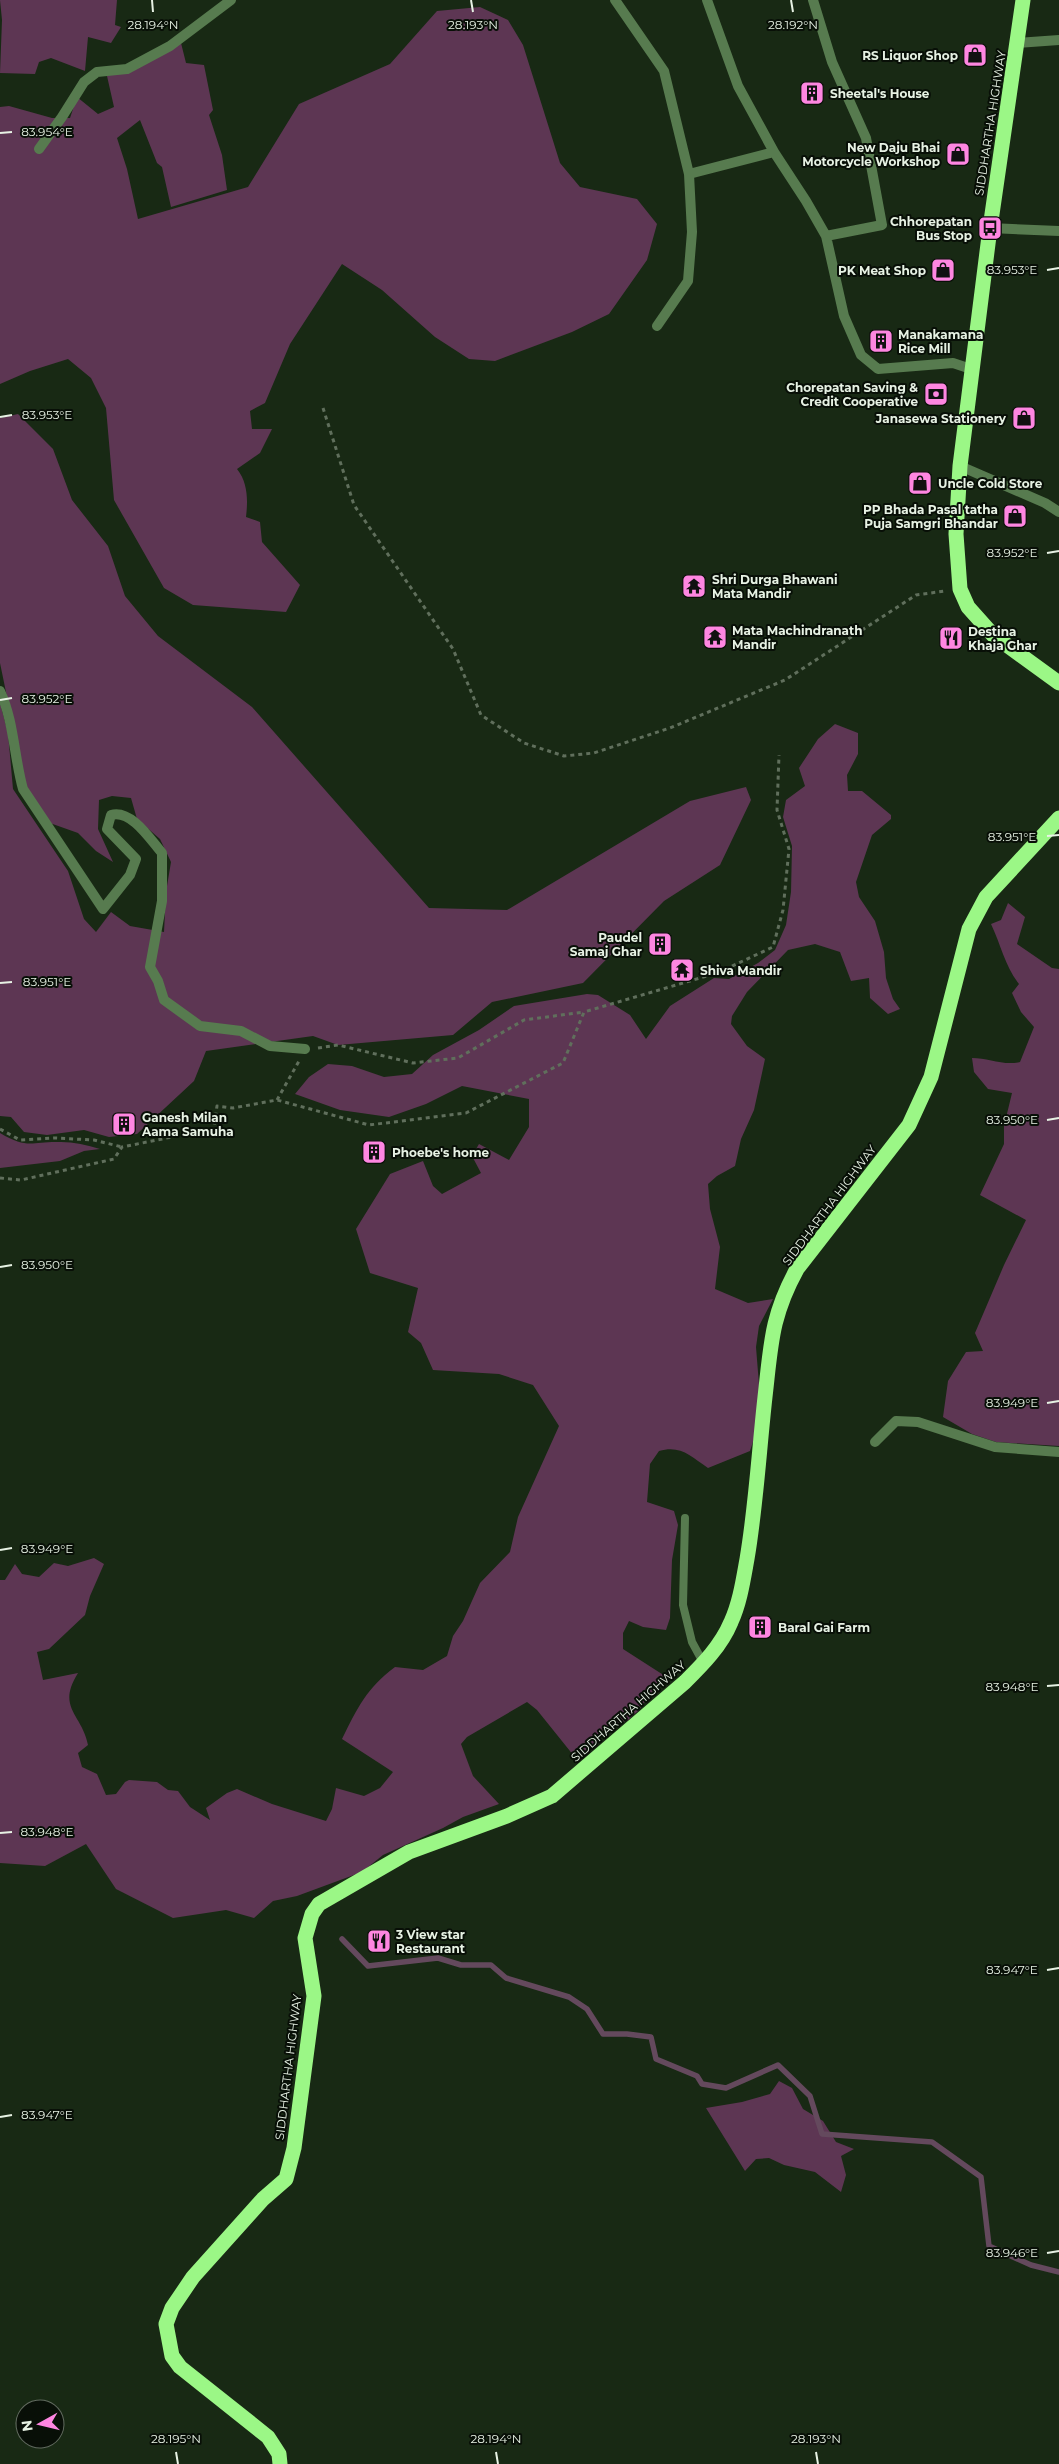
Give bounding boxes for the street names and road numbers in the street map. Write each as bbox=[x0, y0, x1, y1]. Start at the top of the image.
street label: SIDDHARTHA HIGHWAY bbox=[971, 49, 1009, 197]
street label: SIDDHARTHA HIGHWAY bbox=[779, 1142, 879, 1268]
street label: SIDDHARTHA HIGHWAY bbox=[568, 1657, 689, 1765]
street label: SIDDHARTHA HIGHWAY bbox=[272, 1993, 304, 2141]

